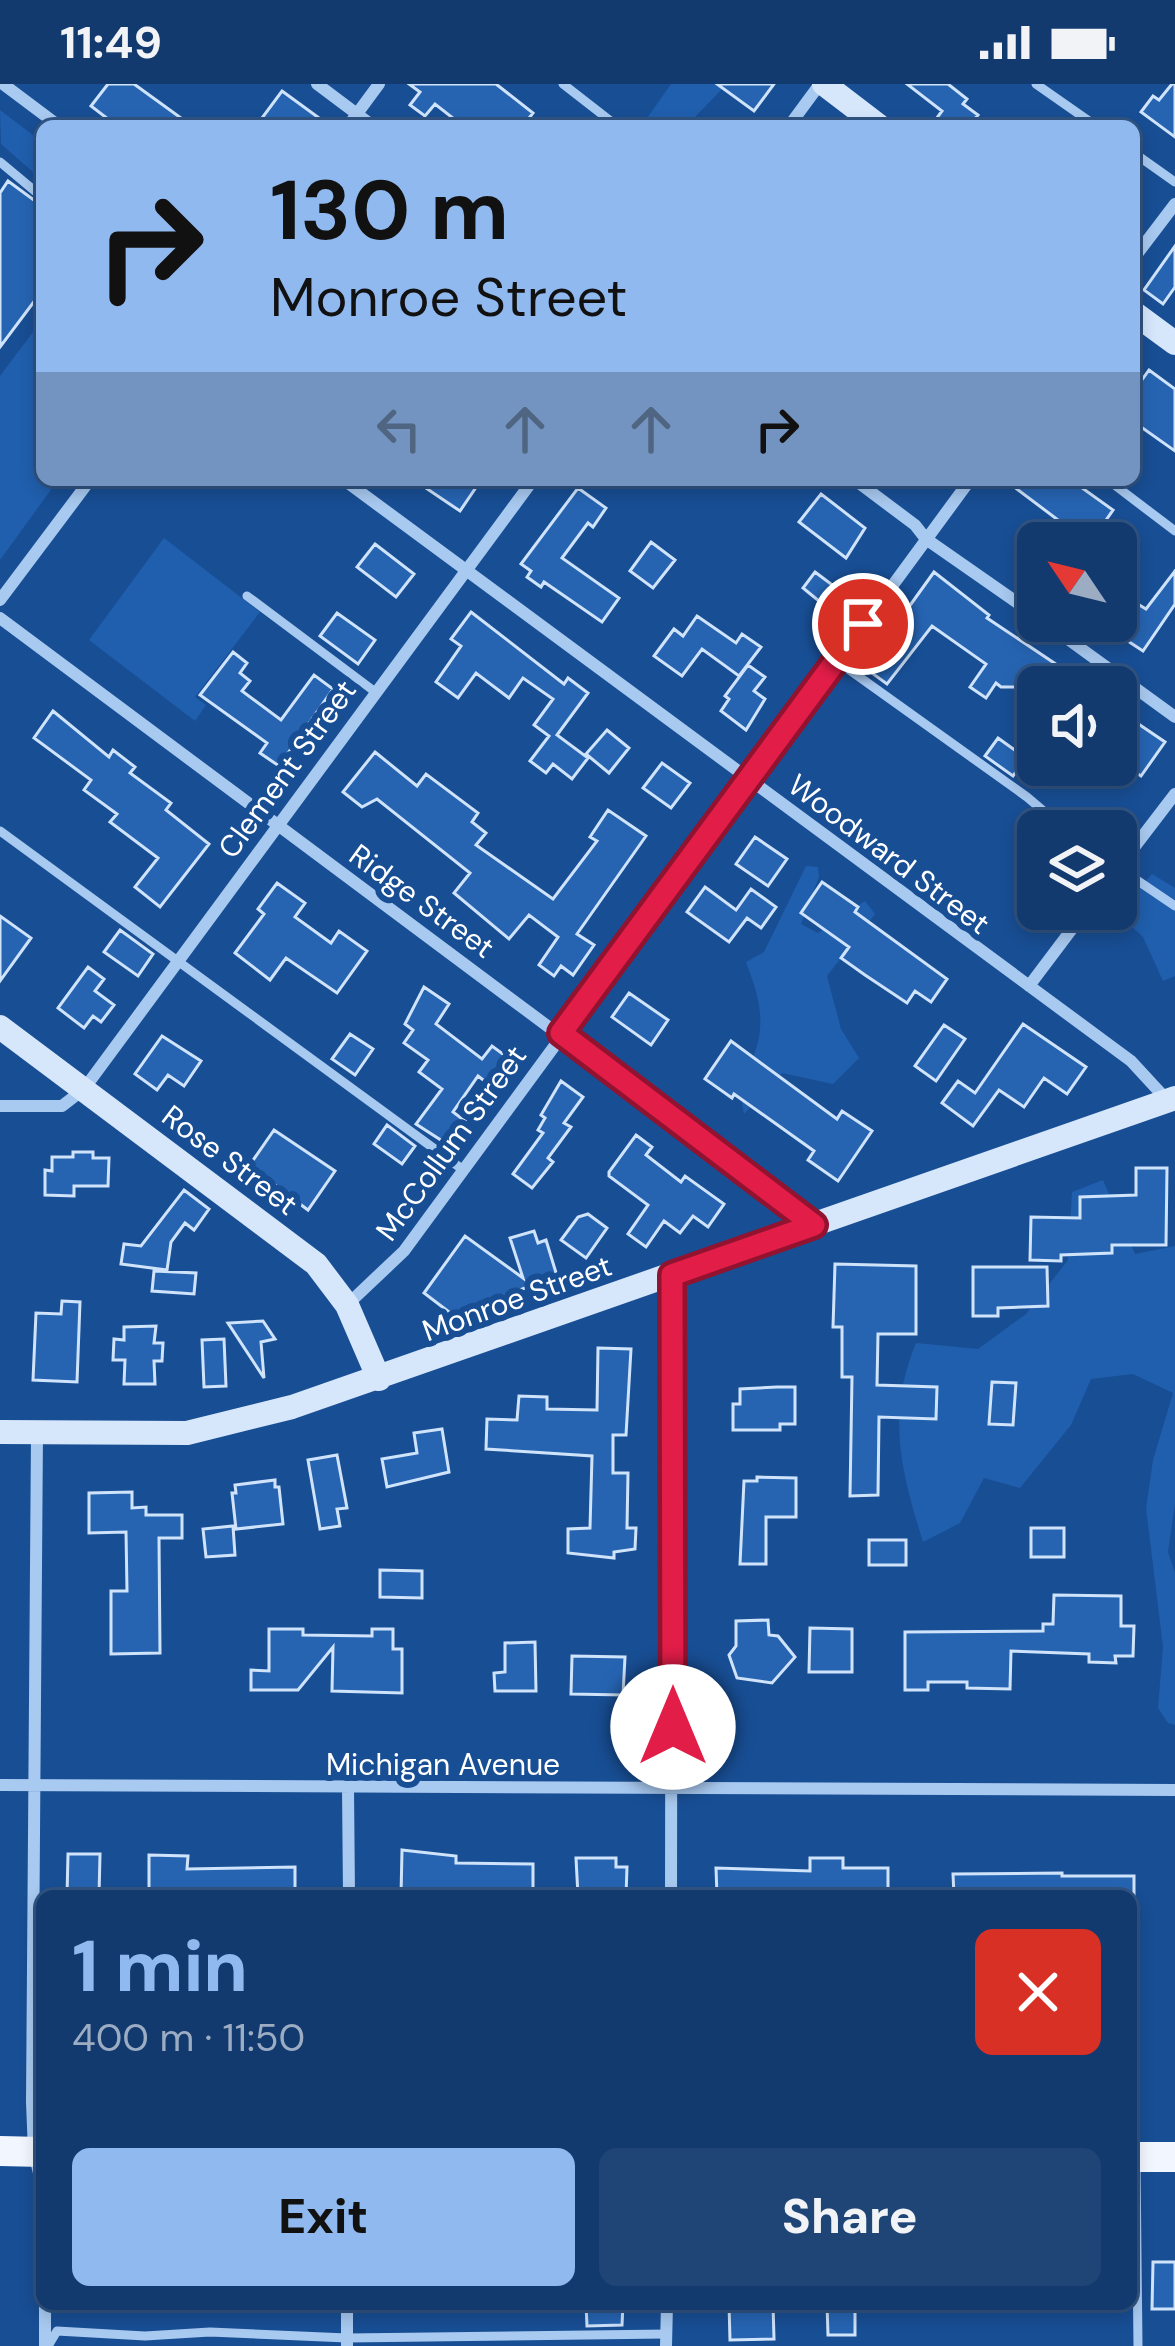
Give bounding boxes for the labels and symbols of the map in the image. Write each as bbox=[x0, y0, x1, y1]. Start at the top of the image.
north arrow bbox=[1017, 522, 1137, 642]
pin bbox=[812, 573, 914, 675]
street label: Clement Street bbox=[209, 672, 365, 866]
street label: Woodward Street bbox=[780, 765, 998, 943]
street label: Ridge Street bbox=[342, 835, 502, 967]
street label: McCollum Street bbox=[367, 1038, 535, 1248]
street label: Rose Street bbox=[154, 1096, 306, 1224]
street label: Monroe Street bbox=[417, 1246, 617, 1350]
position arrow bbox=[610, 1664, 736, 1790]
street label: Michigan Avenue bbox=[326, 1745, 560, 1784]

